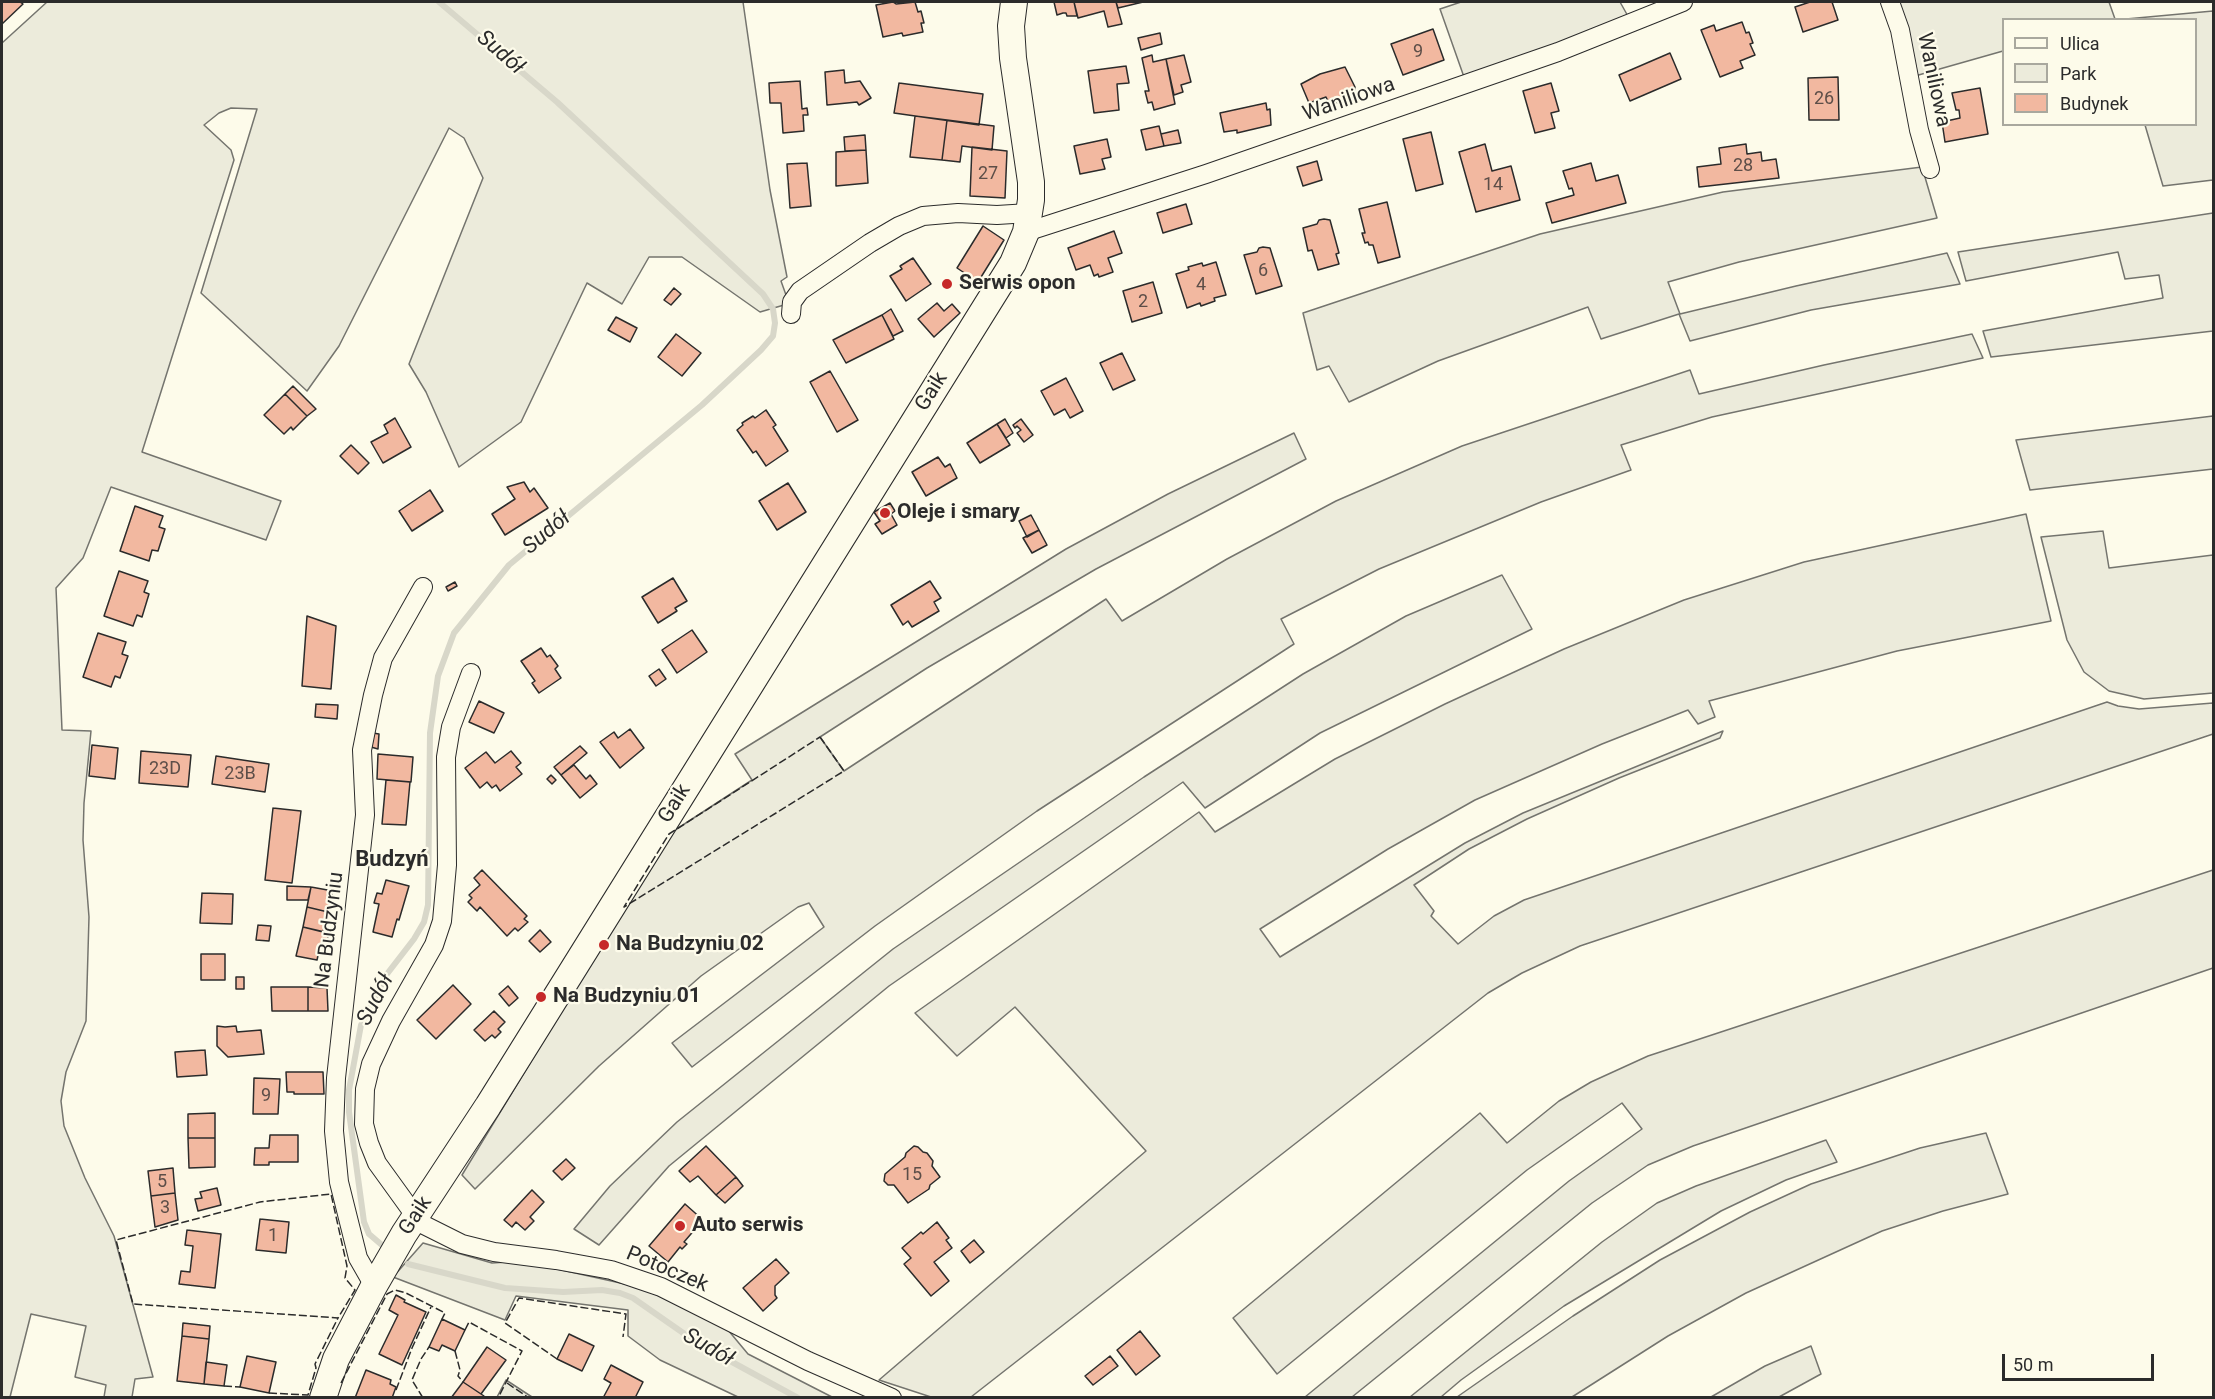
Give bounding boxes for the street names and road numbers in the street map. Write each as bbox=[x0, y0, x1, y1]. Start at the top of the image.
street label: Waniliowa bbox=[1911, 31, 1955, 129]
street label: Waniliowa bbox=[1300, 72, 1398, 128]
street label: Gaik bbox=[910, 368, 954, 416]
street label: Gaik bbox=[653, 780, 697, 828]
street label: Na Budzyniu bbox=[310, 871, 350, 989]
street label: Gaik bbox=[394, 1192, 438, 1240]
street label: Potoczek bbox=[622, 1241, 712, 1299]

